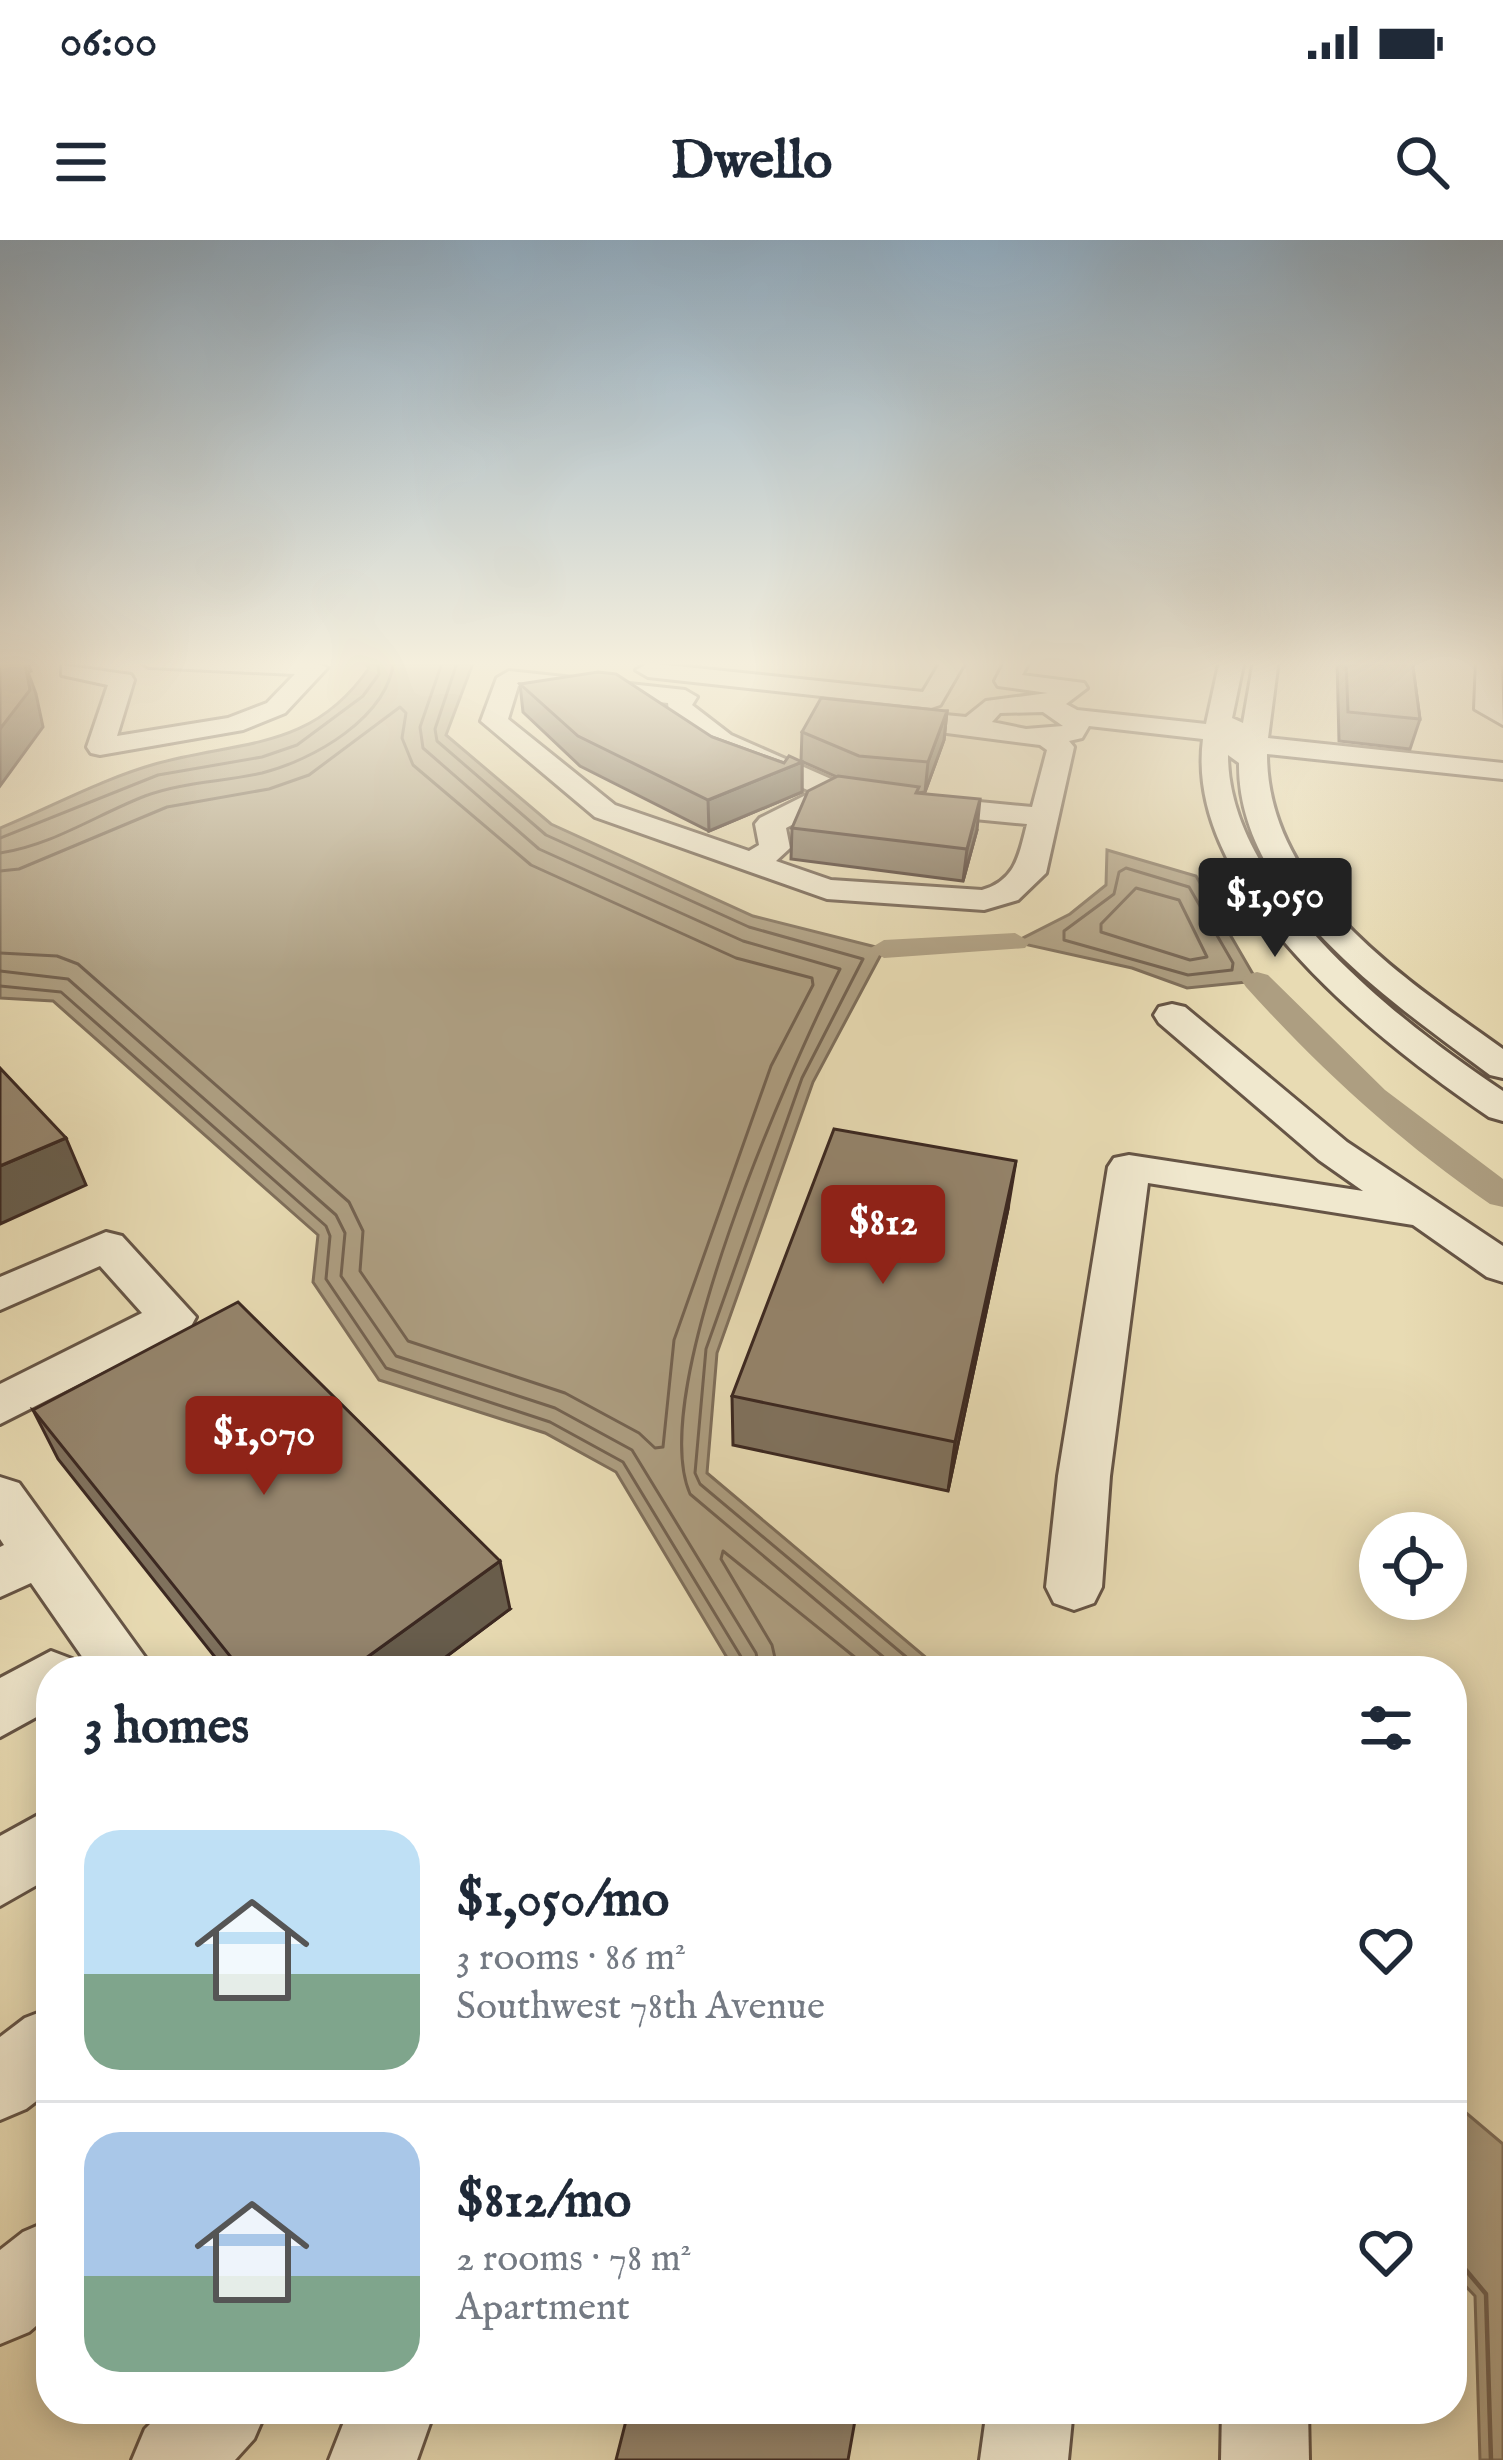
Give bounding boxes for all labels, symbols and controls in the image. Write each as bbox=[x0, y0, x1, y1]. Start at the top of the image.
text: 06:00 bbox=[60, 14, 157, 71]
text: Dwello bbox=[671, 128, 832, 197]
icon: menu bbox=[48, 129, 114, 195]
icon: search bbox=[1389, 129, 1455, 195]
pin: $1,050 bbox=[1177, 858, 1373, 960]
text: $1,050 bbox=[1226, 872, 1324, 921]
pin: $812 bbox=[812, 1185, 954, 1287]
text: $812 bbox=[848, 1199, 918, 1248]
pin: $1,070 bbox=[166, 1396, 362, 1498]
text: $1,070 bbox=[212, 1410, 316, 1459]
map controls bbox=[1359, 1512, 1467, 1620]
button: locate bbox=[1359, 1512, 1467, 1620]
icon: filters bbox=[1353, 1695, 1419, 1761]
text: 3 homes bbox=[84, 1696, 249, 1761]
text: $1,050/mo bbox=[456, 1869, 669, 1934]
icon: home bbox=[180, 1878, 324, 2022]
icon: heart bbox=[1353, 1917, 1419, 1983]
text: 3 rooms · 86 m² bbox=[456, 1934, 686, 1983]
text: Southwest 78th Avenue bbox=[456, 1983, 825, 2032]
text: $812/mo bbox=[456, 2170, 631, 2235]
icon: home bbox=[180, 2180, 324, 2324]
icon: heart bbox=[1353, 2219, 1419, 2285]
text: 2 rooms · 78 m² bbox=[456, 2235, 692, 2284]
text: Apartment bbox=[456, 2284, 630, 2333]

